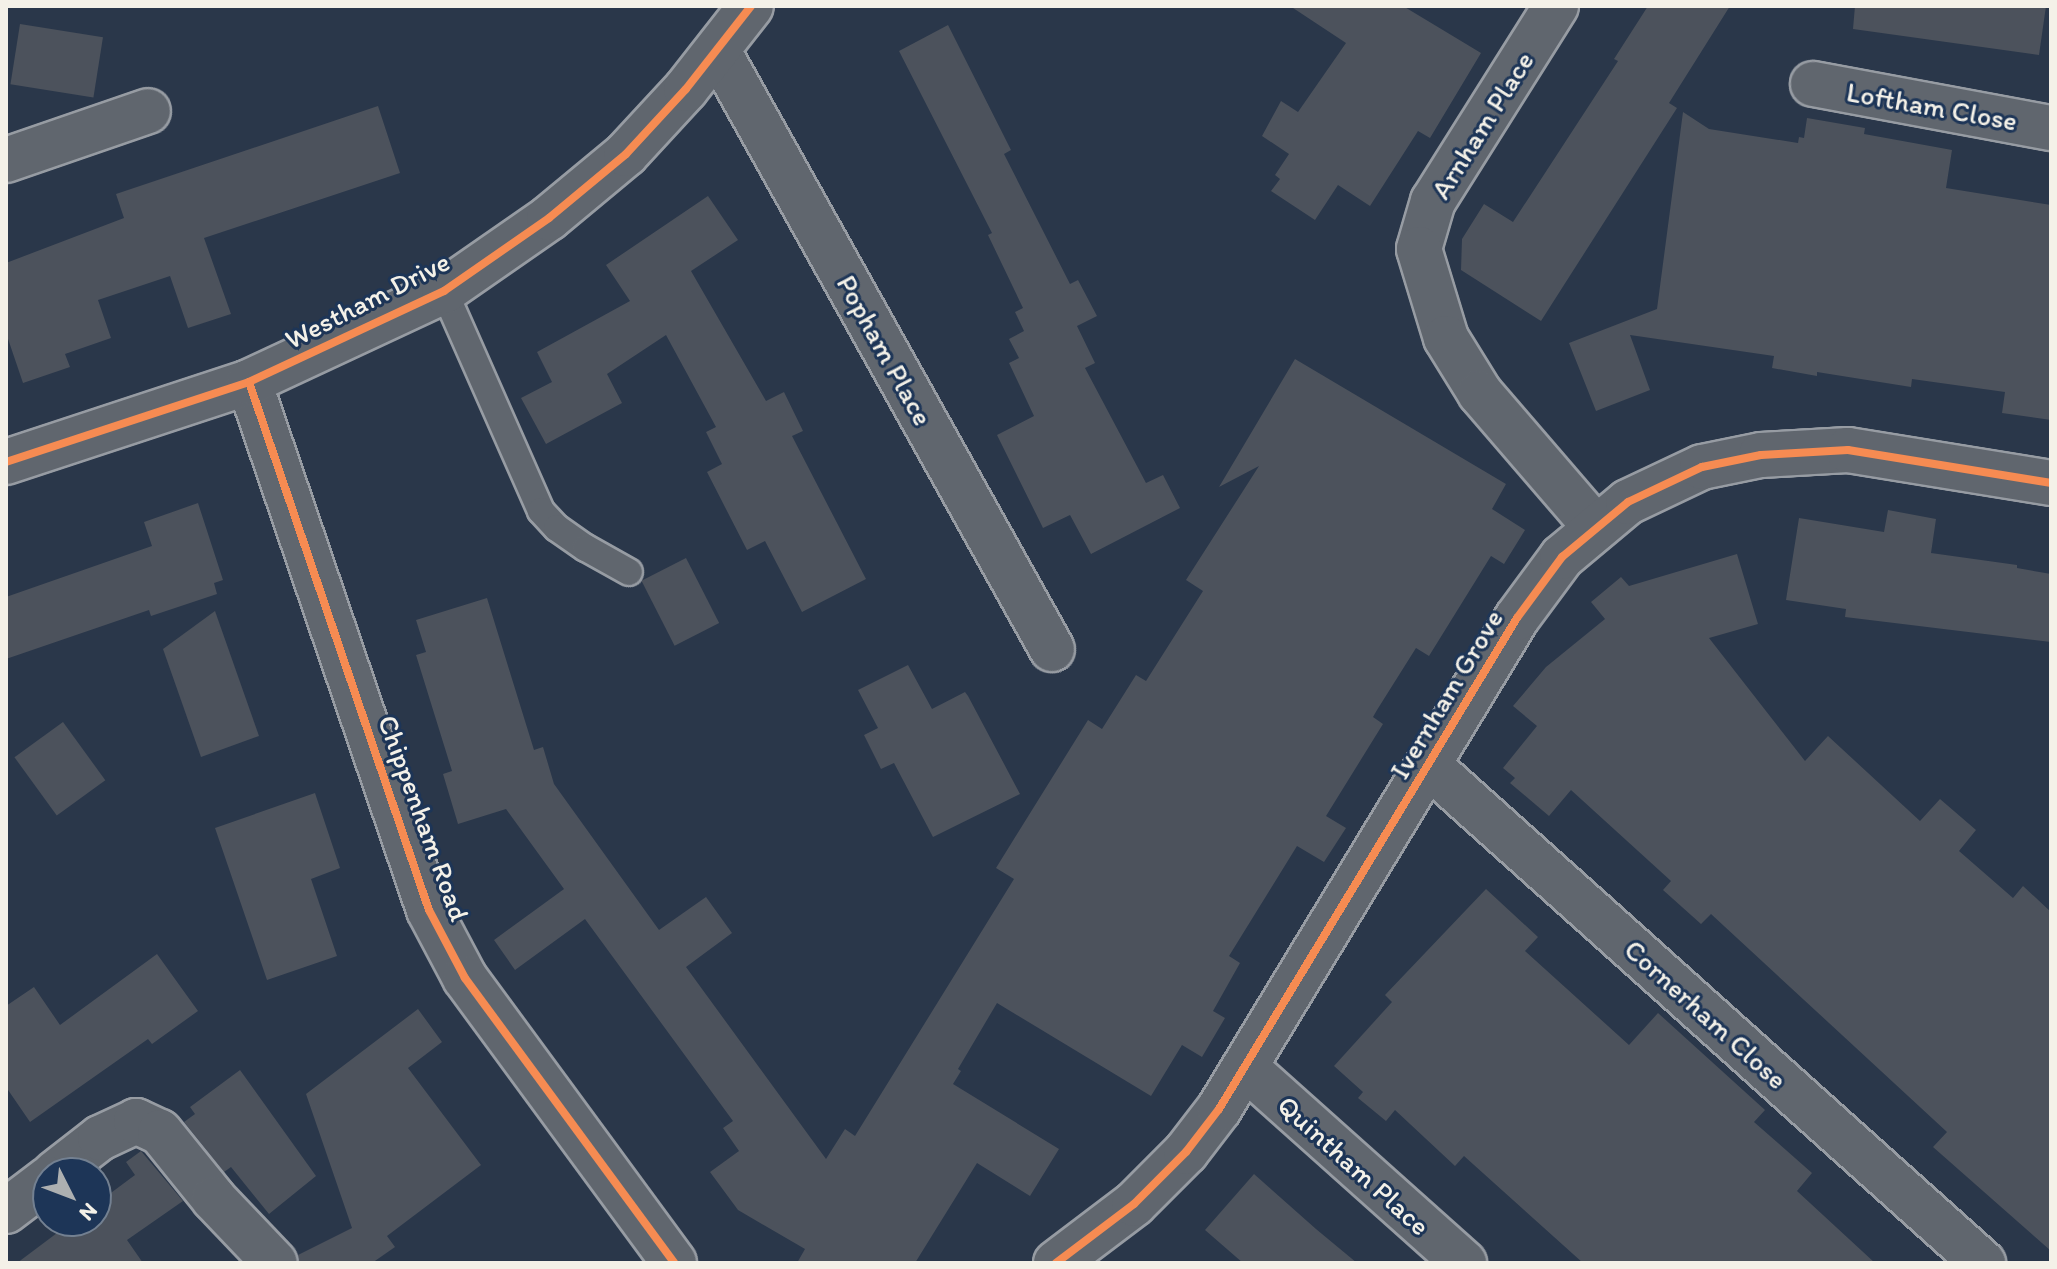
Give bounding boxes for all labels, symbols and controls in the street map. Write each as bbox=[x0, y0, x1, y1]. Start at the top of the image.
street label: Arnham Place bbox=[1423, 45, 1541, 205]
street label: Loftham Close bbox=[1844, 74, 2020, 138]
street label: Westham Drive bbox=[279, 244, 455, 356]
street label: Popham Place bbox=[830, 269, 940, 431]
street label: Ivernham Grove bbox=[1382, 603, 1510, 785]
street label: Chippenham Road bbox=[371, 710, 477, 926]
street label: Cornerham Close bbox=[1618, 932, 1794, 1096]
street label: Quintham Place bbox=[1271, 1088, 1437, 1242]
north arrow bbox=[32, 1157, 112, 1237]
text: N bbox=[74, 1197, 104, 1227]

